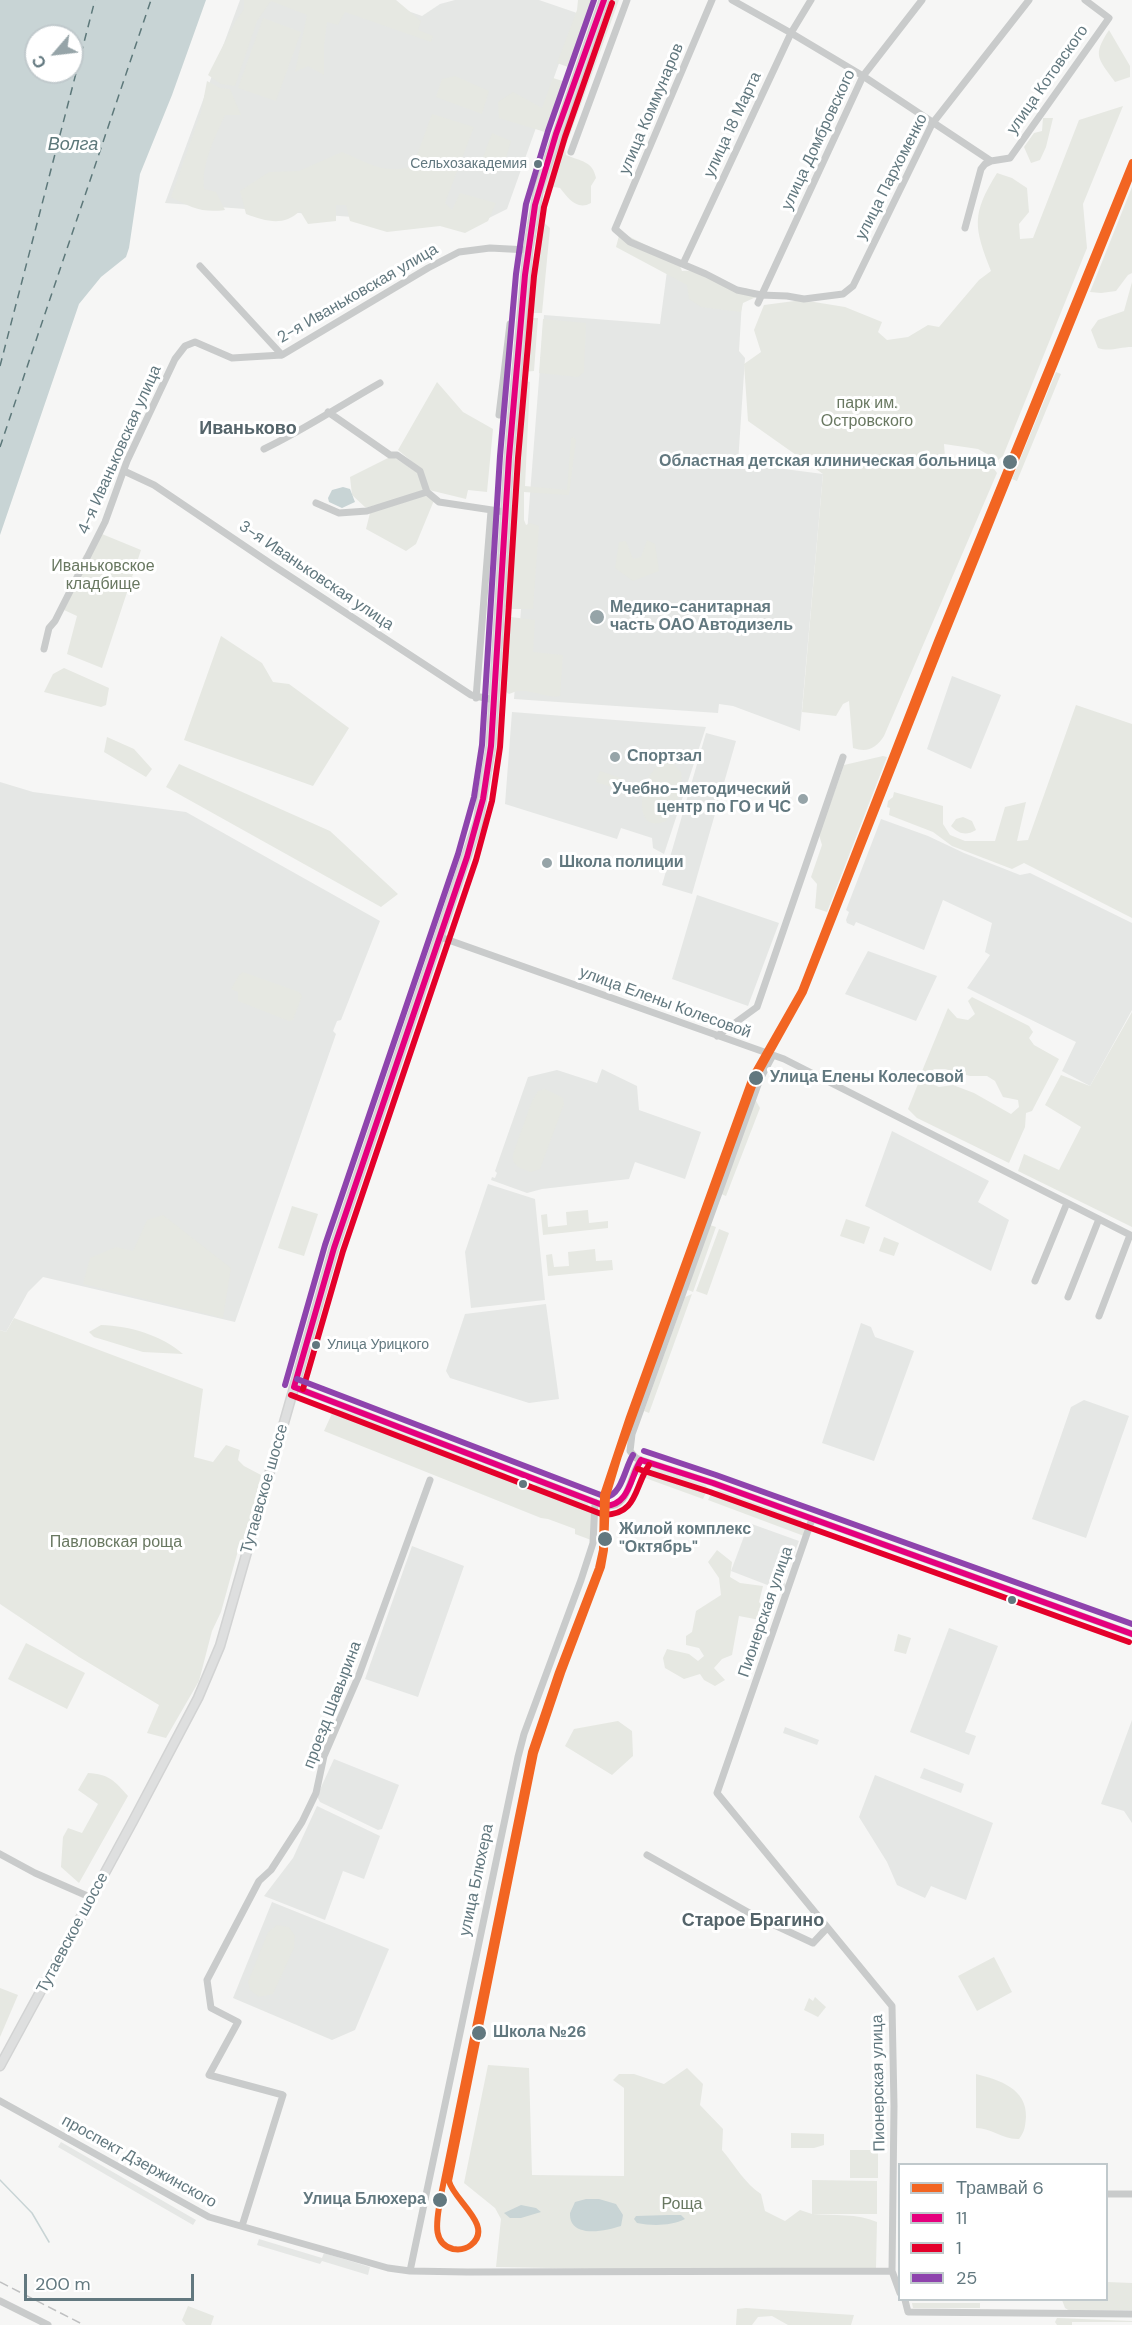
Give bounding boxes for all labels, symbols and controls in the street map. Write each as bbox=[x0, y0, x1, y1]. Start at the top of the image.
street label: улица Котовского bbox=[1003, 22, 1093, 138]
north arrow bbox=[24, 24, 84, 84]
street label: улица Коммунаров bbox=[616, 41, 688, 177]
text: С bbox=[27, 52, 51, 72]
street label: улица Домбровского bbox=[778, 67, 860, 213]
street label: улица 18 Марта bbox=[700, 69, 766, 181]
street label: улица Пархоменко bbox=[852, 111, 932, 243]
water label: Волга bbox=[48, 134, 98, 156]
place label: Сельхозакадемия bbox=[410, 156, 527, 172]
marker: Сельхозакадемия bbox=[532, 158, 544, 170]
street label: 2-я Иваньковская улица bbox=[274, 240, 442, 348]
street label: 4-я Иваньковская улица bbox=[74, 363, 166, 537]
park label: парк им. Островского bbox=[821, 394, 913, 432]
district label: Иваньково bbox=[199, 418, 297, 440]
place label: Областная детская клиническая больница bbox=[659, 452, 996, 472]
marker: Областная детская клиническая больница bbox=[1001, 453, 1019, 471]
street label: 3-я Иваньковская улица bbox=[235, 517, 397, 635]
park label: Иваньковское кладбище bbox=[51, 557, 155, 595]
place label: Медико-санитарная часть ОАО Автодизель bbox=[610, 598, 793, 636]
marker: Медико-санитарная часть ОАО Автодизель bbox=[588, 608, 606, 626]
place label: Спортзал bbox=[627, 747, 702, 767]
marker: Спортзал bbox=[608, 750, 622, 764]
place label: Учебно-методический центр по ГО и ЧС bbox=[612, 780, 791, 818]
marker: Учебно-методический центр по ГО и ЧС bbox=[796, 792, 810, 806]
place label: Школа полиции bbox=[559, 853, 684, 873]
marker: Школа полиции bbox=[540, 856, 554, 870]
street label: улица Елены Колесовой bbox=[577, 963, 753, 1043]
place label: Улица Елены Колесовой bbox=[770, 1068, 964, 1088]
marker: Улица Елены Колесовой bbox=[747, 1069, 765, 1087]
place label: Улица Урицкого bbox=[327, 1337, 429, 1353]
marker: Улица Урицкого bbox=[310, 1339, 322, 1351]
street label: Тутаевское шоссе bbox=[237, 1422, 293, 1556]
unlabelled marker bbox=[517, 1478, 529, 1490]
place label: Жилой комплекс "Октябрь" bbox=[619, 1520, 751, 1558]
marker: Жилой комплекс "Октябрь" bbox=[596, 1530, 614, 1548]
park label: Павловская роща bbox=[50, 1533, 182, 1553]
street label: Пионерская улица bbox=[735, 1544, 797, 1680]
unlabelled marker bbox=[1006, 1594, 1018, 1606]
street label: проезд Шавырина bbox=[300, 1639, 366, 1771]
street label: улица Блюхера bbox=[456, 1822, 498, 1938]
street label: Тутаевское шоссе bbox=[33, 1869, 113, 1997]
district label: Старое Брагино bbox=[682, 1910, 824, 1932]
street label: Пионерская улица bbox=[868, 2014, 890, 2152]
place label: Школа №26 bbox=[493, 2023, 586, 2043]
marker: Школа №26 bbox=[470, 2024, 488, 2042]
street label: проспект Дзержинского bbox=[58, 2111, 220, 2213]
legend bbox=[898, 2163, 1108, 2301]
text: Трамвай 6 bbox=[956, 2176, 1044, 2200]
place label: Улица Блюхера bbox=[303, 2190, 426, 2210]
marker: Улица Блюхера bbox=[431, 2191, 449, 2209]
park label: Роща bbox=[662, 2195, 702, 2215]
text: 11 bbox=[956, 2206, 967, 2230]
text: 1 bbox=[956, 2236, 962, 2260]
scale bar bbox=[27, 2262, 196, 2300]
text: 25 bbox=[956, 2266, 977, 2290]
text: 200 m bbox=[35, 2272, 91, 2296]

